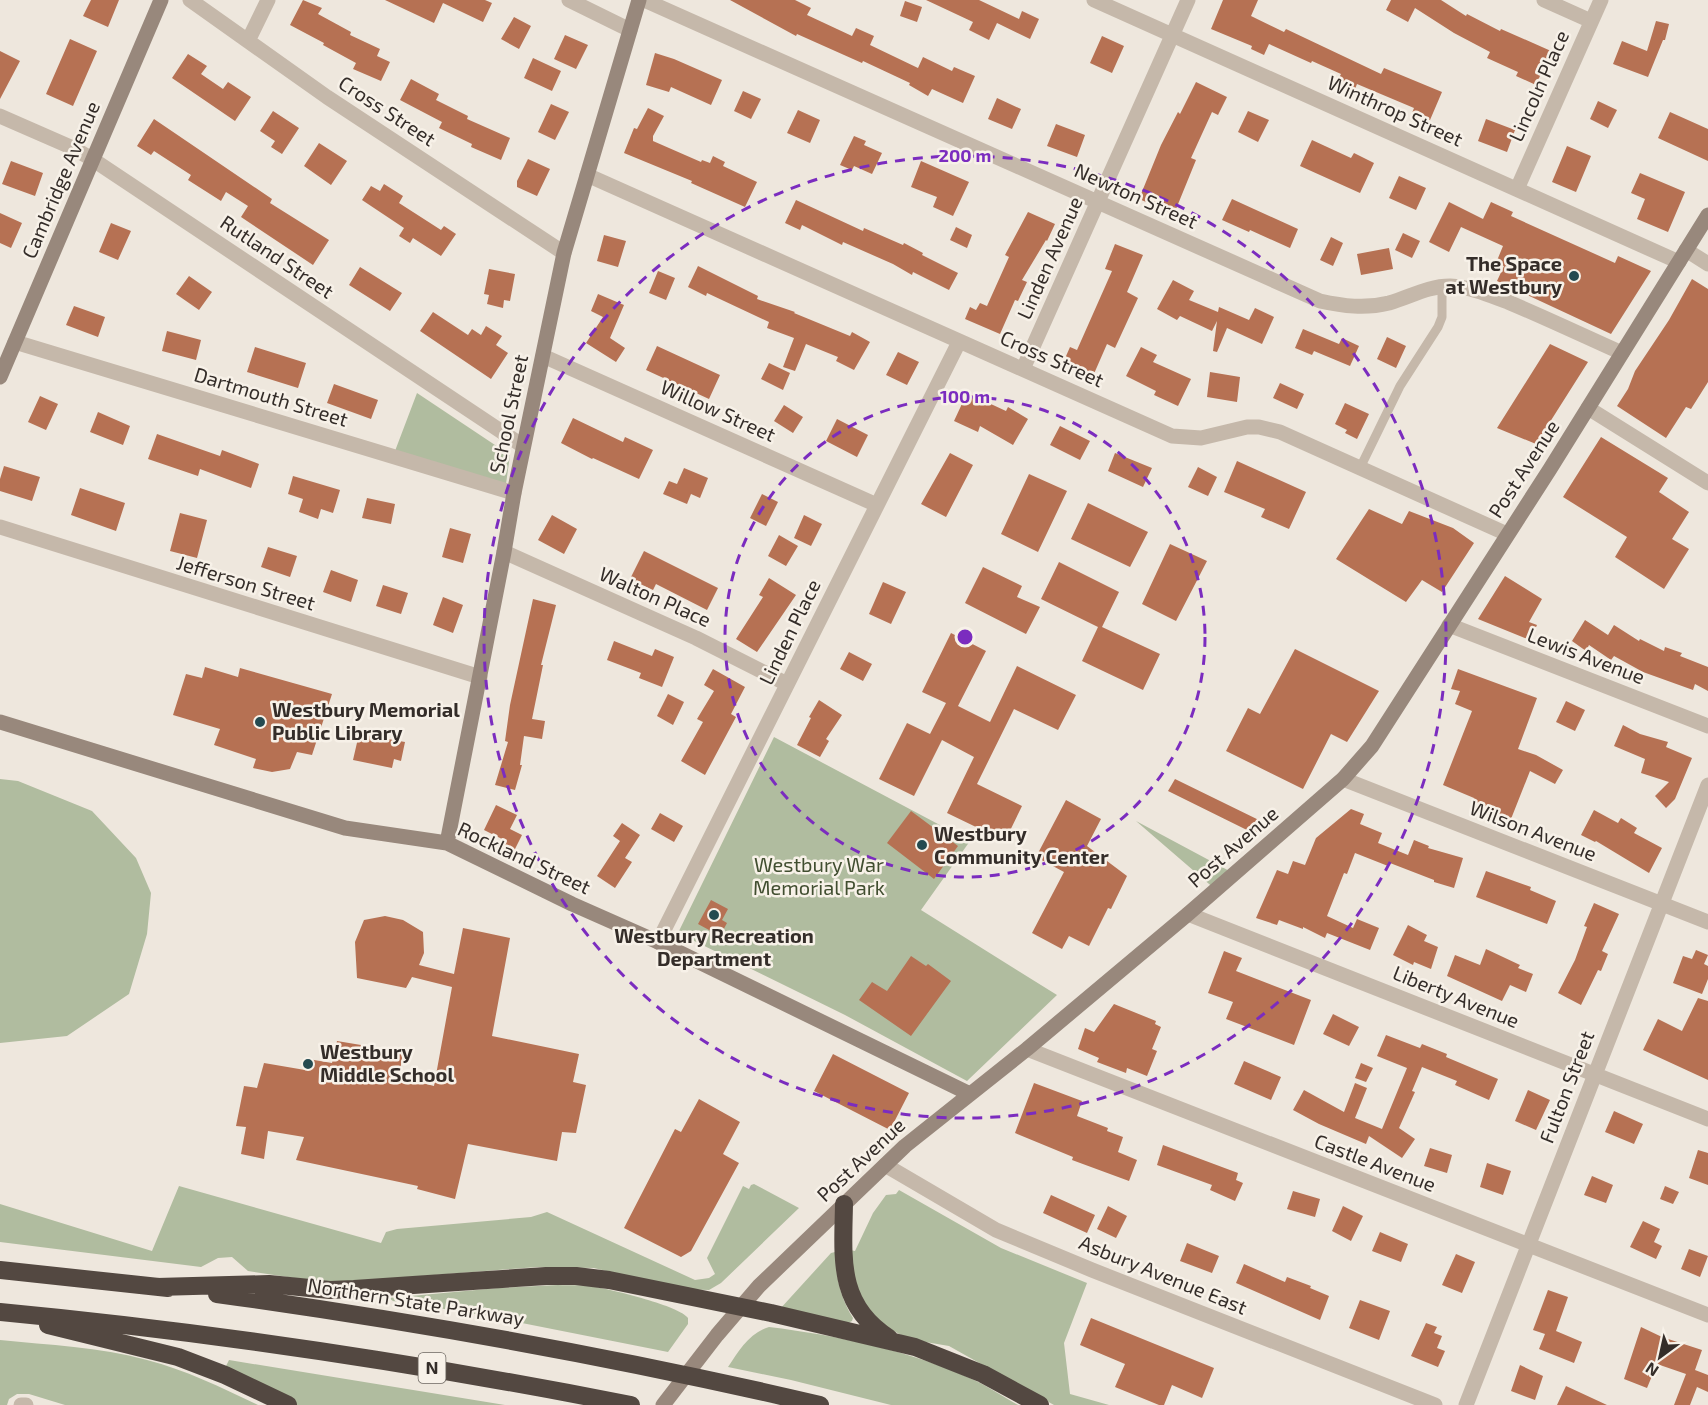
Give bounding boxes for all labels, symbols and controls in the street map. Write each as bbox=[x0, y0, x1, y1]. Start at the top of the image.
street label: Lincoln Place bbox=[1503, 26, 1573, 145]
street label: Cross Street bbox=[335, 70, 441, 151]
street label: Winthrop Street bbox=[1324, 70, 1467, 151]
street label: Cambridge Avenue bbox=[16, 97, 104, 262]
text: 200 m bbox=[939, 144, 991, 166]
street label: Newton Street bbox=[1071, 157, 1202, 233]
street label: Linden Avenue bbox=[1011, 193, 1087, 323]
street label: Rutland Street bbox=[216, 209, 339, 303]
place label: The Space at Westbury bbox=[1445, 251, 1563, 299]
marker: The Space at Westbury bbox=[1567, 269, 1581, 283]
street label: Cross Street bbox=[997, 325, 1108, 392]
street label: School Street bbox=[484, 352, 532, 475]
street label: Dartmouth Street bbox=[192, 361, 351, 431]
street label: Willow Street bbox=[657, 374, 780, 446]
text: 100 m bbox=[940, 385, 990, 407]
street label: Post Avenue bbox=[1483, 415, 1564, 522]
street label: Jefferson Street bbox=[174, 550, 319, 615]
street label: Walton Place bbox=[596, 561, 715, 631]
street label: Linden Place bbox=[753, 575, 825, 688]
street label: Lewis Avenue bbox=[1524, 622, 1648, 688]
centre of rings bbox=[955, 627, 975, 647]
place label: Westbury Memorial Public Library bbox=[272, 697, 460, 745]
marker: Westbury Memorial Public Library bbox=[253, 715, 267, 729]
street label: Wilson Avenue bbox=[1467, 795, 1600, 865]
street label: Post Avenue bbox=[1182, 801, 1282, 892]
street label: Rockland Street bbox=[454, 816, 595, 898]
place label: Westbury Community Center bbox=[934, 821, 1109, 869]
marker: Westbury Community Center bbox=[915, 838, 929, 852]
park label: Westbury War Memorial Park bbox=[753, 852, 885, 899]
marker: Westbury Recreation Department bbox=[707, 908, 721, 922]
place label: Westbury Recreation Department bbox=[614, 923, 814, 970]
street label: Liberty Avenue bbox=[1390, 960, 1523, 1032]
street label: Fulton Street bbox=[1534, 1027, 1599, 1146]
place label: Westbury Middle School bbox=[320, 1039, 454, 1086]
marker: Westbury Middle School bbox=[301, 1057, 315, 1071]
street label: Post Avenue bbox=[811, 1112, 909, 1206]
street label: Castle Avenue bbox=[1311, 1128, 1439, 1196]
street label: Asbury Avenue East bbox=[1076, 1229, 1251, 1319]
street label: Northern State Parkway bbox=[306, 1272, 527, 1330]
north arrow bbox=[1630, 1327, 1690, 1387]
road number: N bbox=[418, 1353, 446, 1383]
text: N bbox=[1642, 1359, 1662, 1381]

